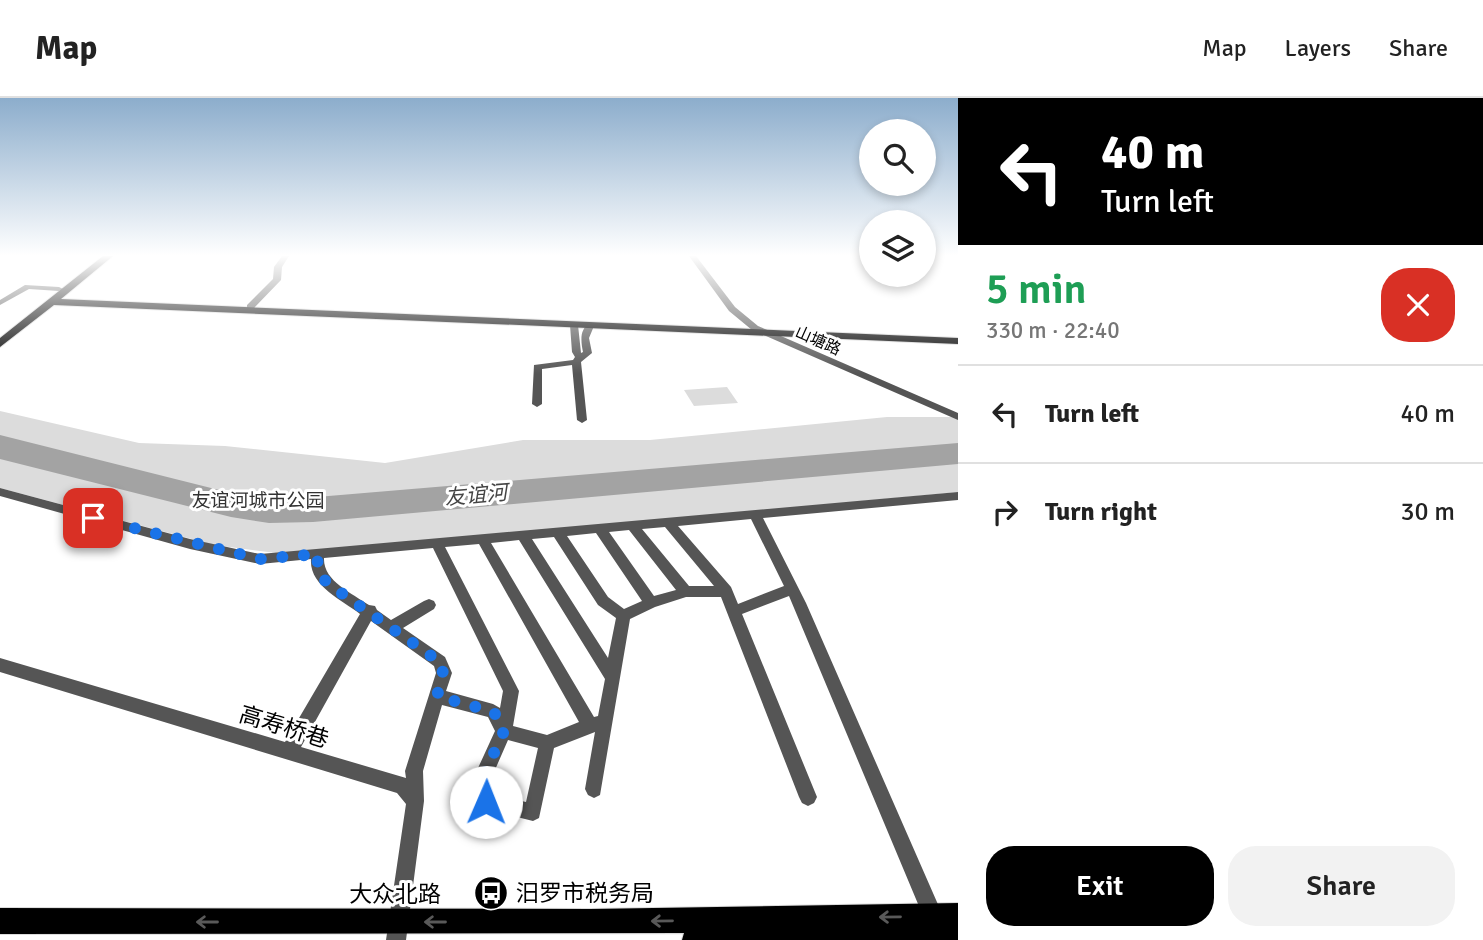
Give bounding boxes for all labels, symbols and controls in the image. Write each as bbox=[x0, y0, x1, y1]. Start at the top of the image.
text: Map bbox=[35, 28, 97, 69]
text: Map bbox=[1202, 33, 1247, 63]
text: Layers bbox=[1285, 33, 1351, 63]
text: Share bbox=[1389, 33, 1448, 63]
map controls bbox=[859, 119, 936, 287]
button: search bbox=[859, 119, 936, 196]
text: 40 m bbox=[1101, 122, 1204, 182]
icon: left bbox=[986, 126, 1077, 217]
text: Turn left bbox=[1101, 182, 1214, 221]
button: layers bbox=[859, 210, 936, 287]
text: 5 min bbox=[986, 264, 1087, 315]
button: close bbox=[1381, 268, 1455, 342]
text: 330 m · 22:40 bbox=[986, 316, 1120, 345]
street label: 山塘路 bbox=[792, 322, 844, 360]
icon: left bbox=[986, 395, 1024, 433]
text: Turn left bbox=[1045, 398, 1139, 430]
text: 40 m bbox=[1400, 398, 1455, 430]
water label: 友谊河 bbox=[443, 479, 512, 511]
pin bbox=[63, 488, 123, 548]
park label: 友谊河城市公园 bbox=[191, 489, 325, 513]
icon: right bbox=[986, 493, 1024, 531]
text: Turn right bbox=[1045, 496, 1157, 528]
text: 30 m bbox=[1400, 496, 1455, 528]
icon: arrive bbox=[74, 499, 112, 537]
street label: 高寿桥巷 bbox=[236, 700, 332, 754]
position arrow bbox=[449, 765, 523, 839]
button: Exit bbox=[986, 846, 1214, 926]
button: Share bbox=[1228, 846, 1455, 926]
bus stop icon: 汨罗市税务局 bbox=[472, 874, 510, 912]
place label: 汨罗市税务局 bbox=[516, 879, 654, 908]
street label: 大众北路 bbox=[349, 880, 441, 909]
one-way arrow bbox=[879, 910, 902, 924]
one-way arrow bbox=[651, 914, 674, 928]
one-way arrow bbox=[196, 915, 219, 928]
one-way arrow bbox=[424, 915, 447, 929]

